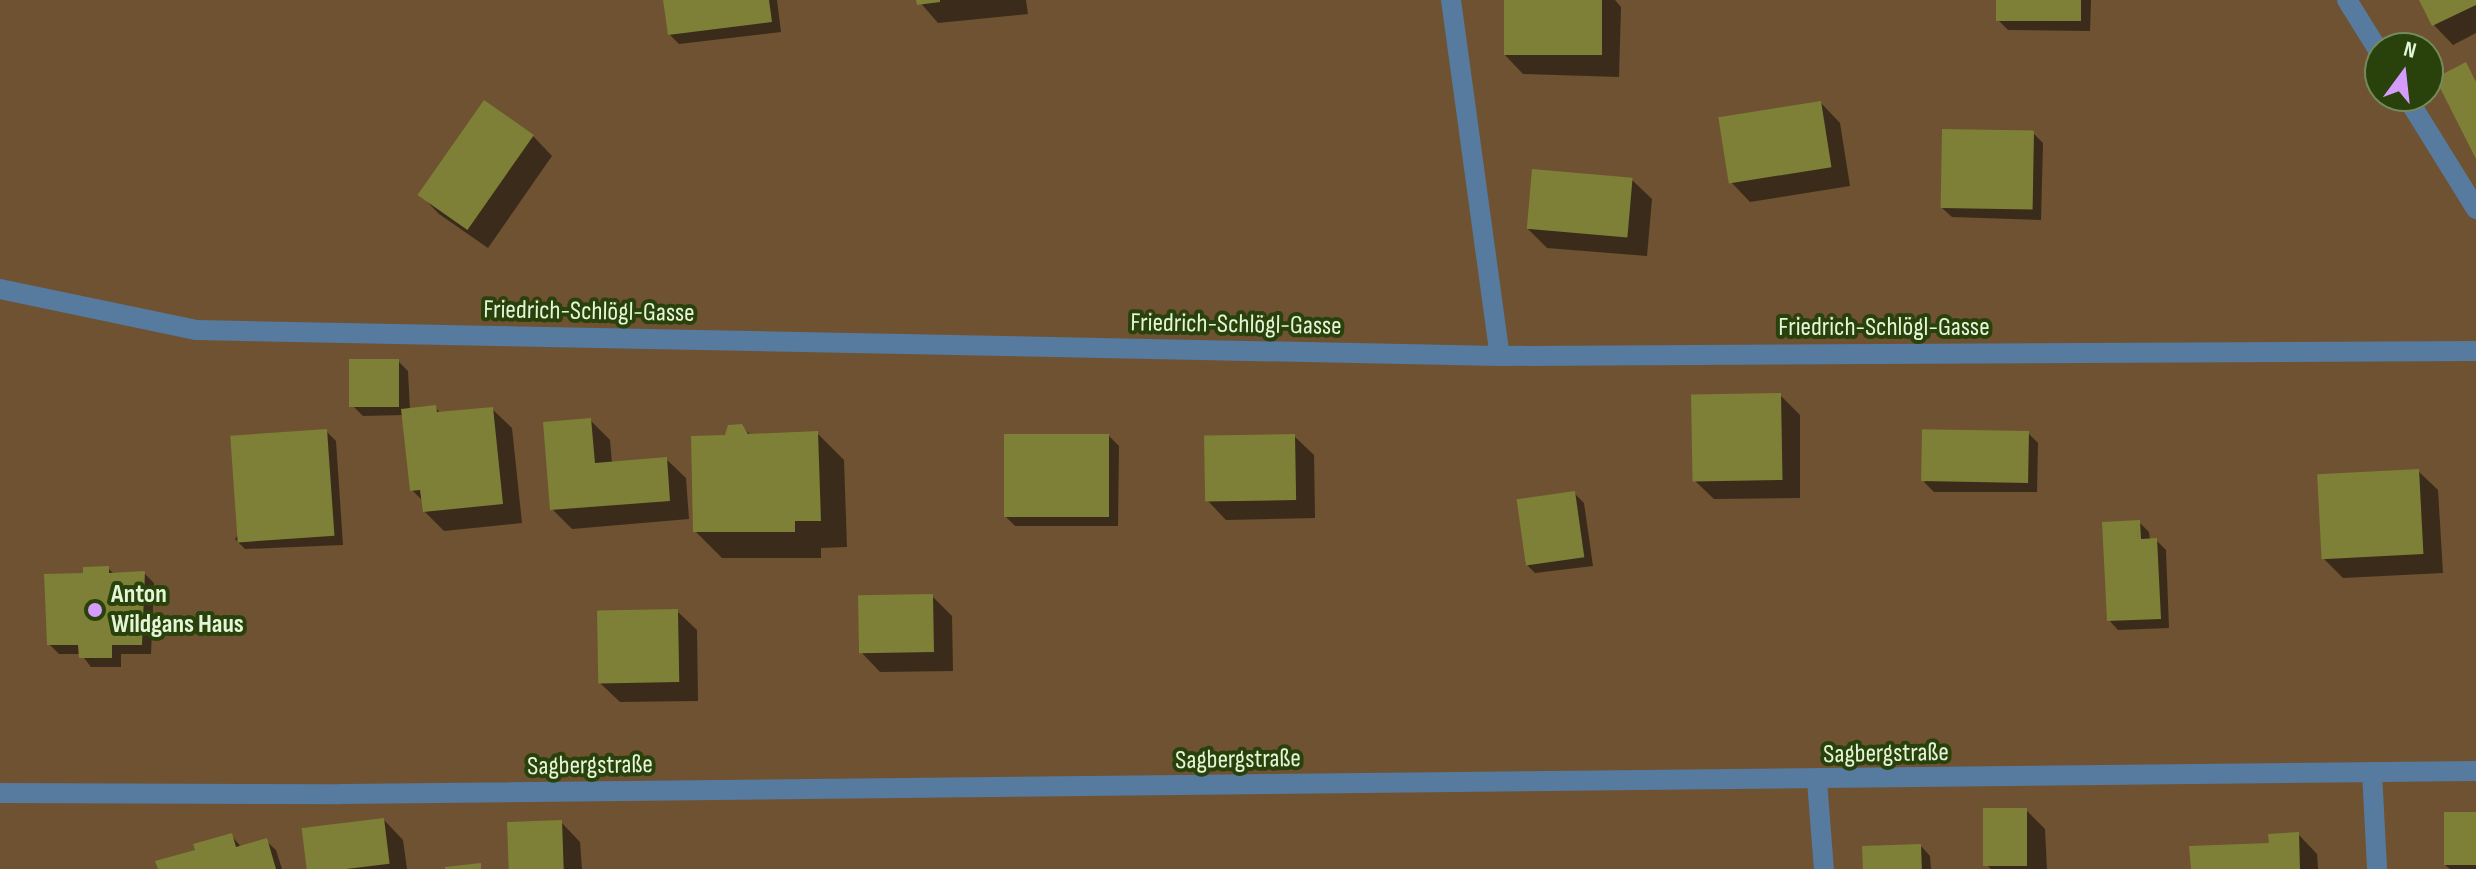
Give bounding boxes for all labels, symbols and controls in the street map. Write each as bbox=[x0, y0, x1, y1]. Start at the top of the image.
north arrow bbox=[2364, 32, 2444, 112]
text: N bbox=[2401, 36, 2419, 65]
street label: Friedrich-Schlögl-Gasse bbox=[483, 295, 695, 329]
street label: Friedrich-Schlögl-Gasse bbox=[1130, 308, 1342, 342]
street label: Friedrich-Schlögl-Gasse bbox=[1778, 312, 1990, 344]
place label: Anton Wildgans Haus bbox=[111, 579, 244, 640]
marker: Anton Wildgans Haus bbox=[86, 601, 104, 619]
street label: Sagbergstraße bbox=[1823, 737, 1949, 771]
street label: Sagbergstraße bbox=[1175, 743, 1301, 777]
street label: Sagbergstraße bbox=[527, 749, 653, 783]

